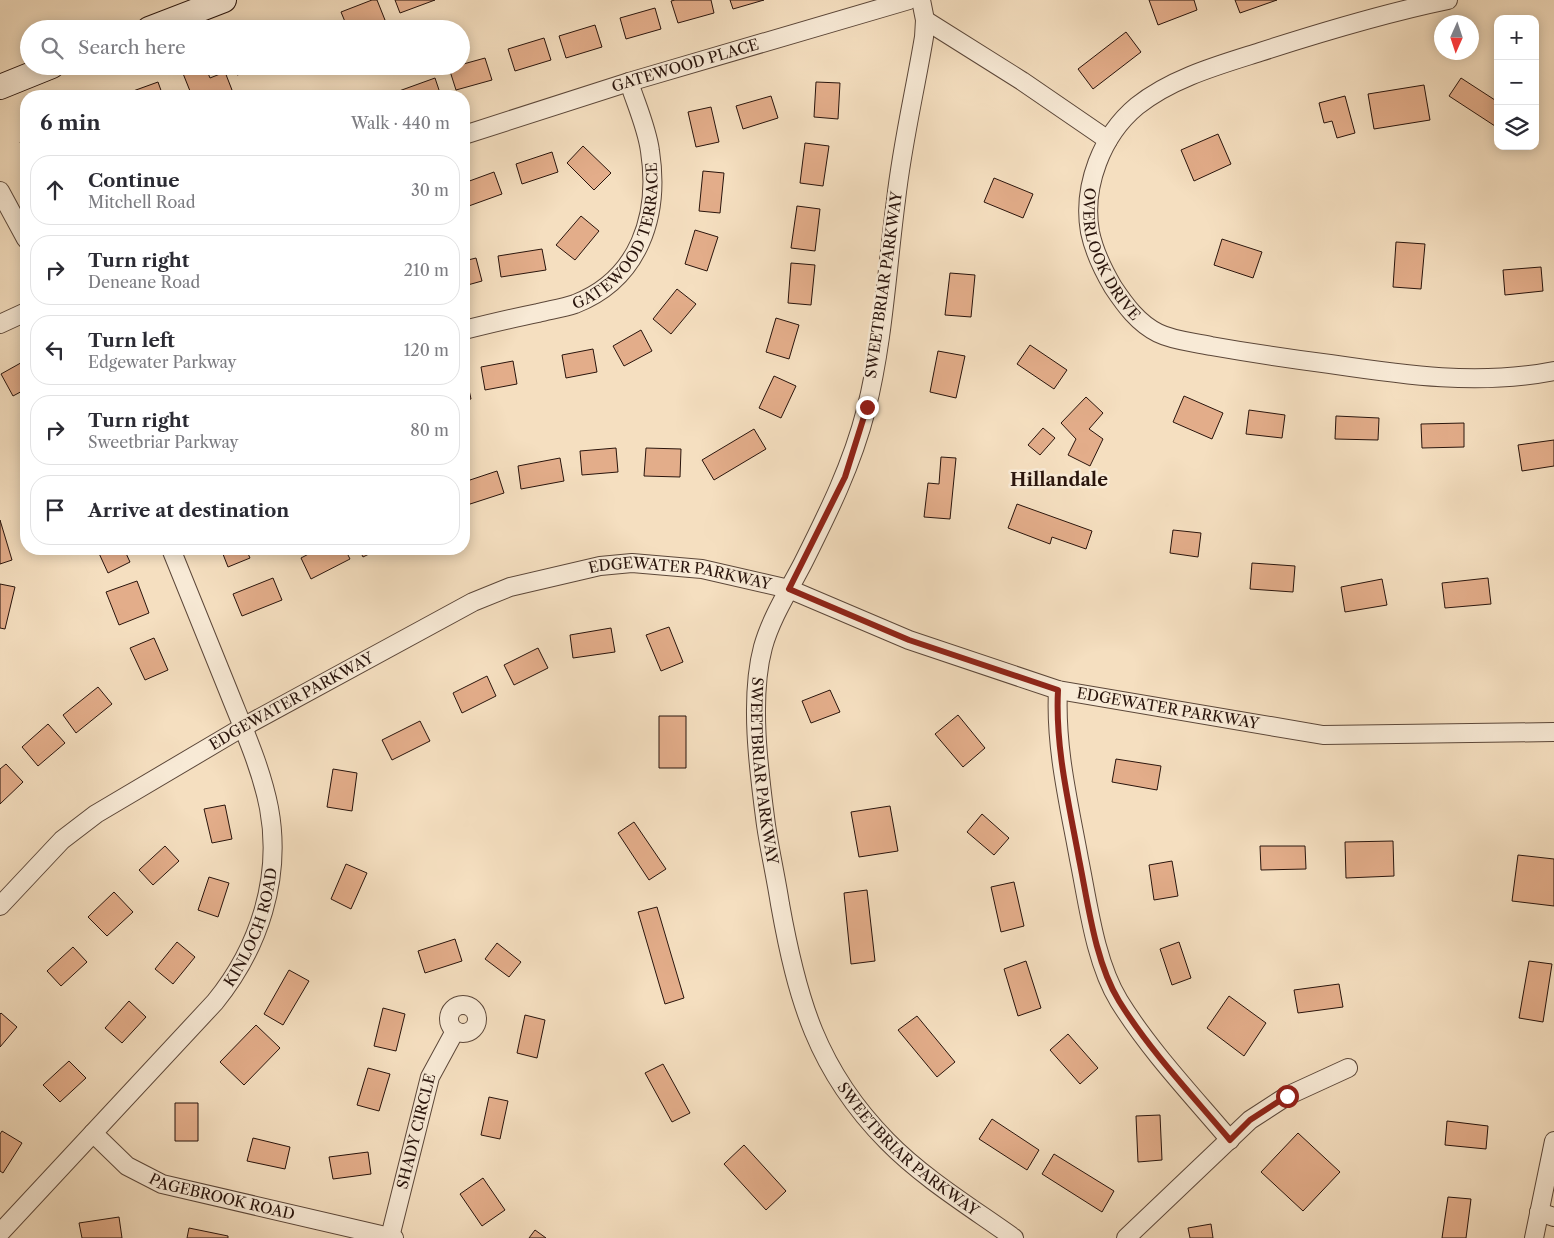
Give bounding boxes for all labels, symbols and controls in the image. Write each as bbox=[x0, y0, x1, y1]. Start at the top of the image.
north arrow bbox=[1434, 15, 1479, 60]
map controls bbox=[1494, 15, 1539, 150]
button: + bbox=[1494, 15, 1539, 60]
search box bbox=[20, 20, 470, 75]
icon: search bbox=[38, 34, 66, 62]
street label: GATEWOOD PLACE bbox=[609, 34, 761, 96]
text: Search here bbox=[78, 36, 186, 59]
button: − bbox=[1494, 60, 1539, 105]
button: layers bbox=[1494, 105, 1539, 150]
text: 6 min bbox=[40, 110, 101, 135]
text: Walk · 440 m bbox=[351, 113, 450, 133]
street label: GATEWOOD TERRACE bbox=[569, 162, 661, 313]
text: Continue bbox=[88, 169, 180, 192]
icon: ahead bbox=[41, 176, 69, 204]
text: 30 m bbox=[411, 180, 449, 200]
street label: OVERLOOK DRIVE bbox=[1079, 186, 1145, 324]
street label: SWEETBRIAR PARKWAY bbox=[861, 190, 906, 380]
text: Mitchell Road bbox=[88, 192, 195, 212]
text: Turn right bbox=[88, 249, 189, 272]
icon: right bbox=[41, 256, 69, 284]
text: 210 m bbox=[404, 260, 449, 280]
text: Deneane Road bbox=[88, 272, 200, 292]
text: Turn left bbox=[88, 329, 175, 352]
icon: left bbox=[41, 336, 69, 364]
text: 120 m bbox=[404, 340, 449, 360]
text: Edgewater Parkway bbox=[88, 352, 237, 372]
route end bbox=[856, 396, 879, 419]
text: Turn right bbox=[88, 409, 189, 432]
icon: right bbox=[41, 416, 69, 444]
text: 80 m bbox=[410, 420, 449, 440]
text: Sweetbriar Parkway bbox=[88, 432, 238, 452]
district label: Hillandale bbox=[1010, 469, 1108, 491]
icon: arrive bbox=[41, 496, 69, 524]
text: Arrive at destination bbox=[88, 499, 289, 522]
street label: EDGEWATER PARKWAY bbox=[586, 553, 774, 594]
street label: EDGEWATER PARKWAY bbox=[206, 648, 377, 754]
street label: SWEETBRIAR PARKWAY bbox=[747, 676, 783, 867]
street label: EDGEWATER PARKWAY bbox=[1075, 683, 1261, 733]
street label: KINLOCH ROAD bbox=[219, 867, 281, 990]
street label: SHADY CIRCLE bbox=[392, 1071, 440, 1191]
street label: SWEETBRIAR PARKWAY bbox=[833, 1078, 983, 1220]
route start bbox=[1276, 1085, 1299, 1108]
street label: PAGEBROOK ROAD bbox=[146, 1169, 297, 1224]

